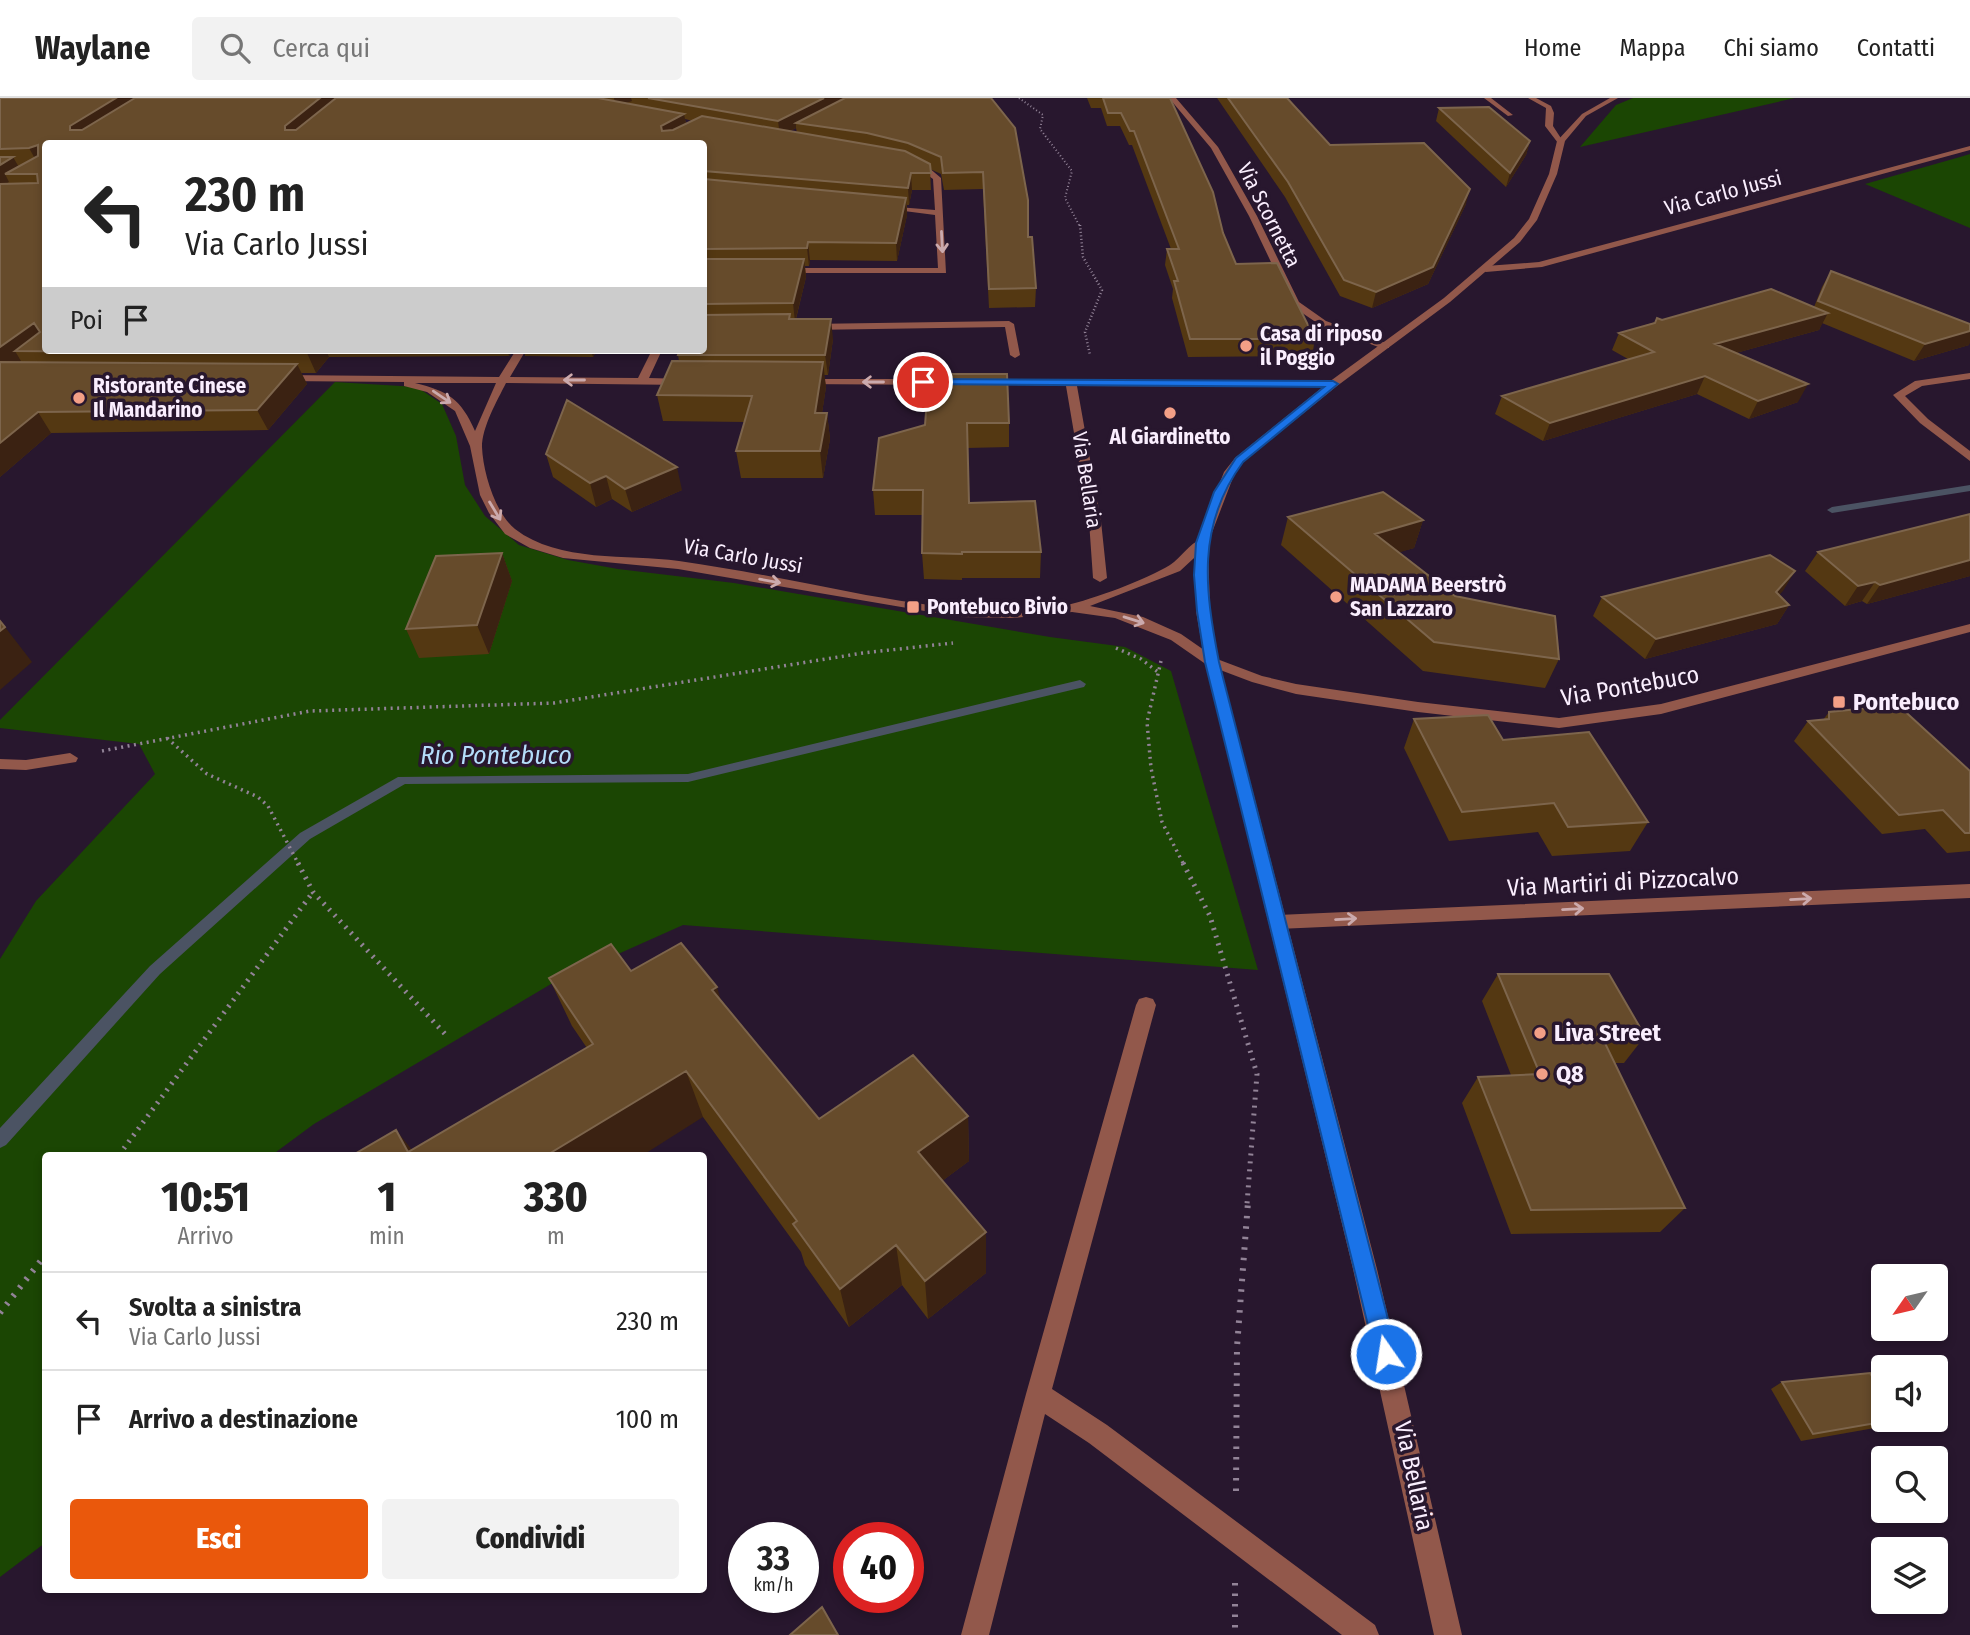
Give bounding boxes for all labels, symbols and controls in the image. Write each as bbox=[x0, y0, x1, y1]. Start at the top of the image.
search box bbox=[192, 17, 682, 80]
text: Waylane bbox=[35, 28, 150, 68]
icon: search bbox=[216, 29, 254, 67]
text: Cerca qui bbox=[272, 33, 370, 64]
text: Home bbox=[1524, 34, 1581, 62]
text: Mappa bbox=[1619, 34, 1685, 62]
text: Chi siamo bbox=[1723, 34, 1819, 62]
text: Contatti bbox=[1857, 34, 1935, 62]
street label: Via Scornetta bbox=[1232, 158, 1306, 272]
text: 230 m bbox=[185, 165, 305, 224]
street label: Via Carlo Jussi bbox=[1661, 165, 1785, 221]
icon: left bbox=[70, 168, 161, 259]
text: Via Carlo Jussi bbox=[185, 225, 369, 263]
one-way arrow bbox=[936, 231, 949, 253]
icon: arrive bbox=[117, 301, 155, 339]
text: Poi bbox=[70, 305, 103, 336]
place label: Casa di riposo il Poggio bbox=[1260, 321, 1382, 371]
marker: Casa di riposo il Poggio bbox=[1238, 338, 1254, 354]
pin bbox=[893, 352, 953, 412]
icon: arrive bbox=[904, 363, 942, 401]
place label: Ristorante Cinese Il Mandarino bbox=[93, 373, 247, 423]
one-way arrow bbox=[563, 373, 586, 387]
one-way arrow bbox=[862, 375, 885, 389]
marker: Ristorante Cinese Il Mandarino bbox=[71, 390, 87, 406]
one-way arrow bbox=[432, 390, 451, 405]
marker: Al Giardinetto bbox=[1162, 405, 1178, 421]
place label: Al Giardinetto bbox=[1108, 424, 1231, 450]
street label: Via Bellaria bbox=[1067, 430, 1107, 530]
one-way arrow bbox=[488, 500, 502, 520]
street label: Via Carlo Jussi bbox=[681, 533, 805, 579]
place label: MADAMA Beerstrò San Lazzaro bbox=[1350, 572, 1507, 622]
one-way arrow bbox=[758, 575, 781, 588]
marker: MADAMA Beerstrò San Lazzaro bbox=[1328, 589, 1344, 605]
place label: Pontebuco Bivio bbox=[927, 594, 1068, 620]
marker: Pontebuco Bivio bbox=[905, 599, 921, 615]
one-way arrow bbox=[1122, 614, 1144, 627]
street label: Via Pontebuco bbox=[1559, 660, 1701, 712]
place label: Pontebuco bbox=[1853, 688, 1959, 716]
marker: Pontebuco bbox=[1831, 694, 1847, 710]
water label: Rio Pontebuco bbox=[420, 740, 572, 771]
street label: Via Martiri di Pizzocalvo bbox=[1506, 862, 1740, 902]
one-way arrow bbox=[1789, 892, 1812, 905]
one-way arrow bbox=[1562, 902, 1585, 915]
one-way arrow bbox=[1334, 913, 1357, 926]
place label: Liva Street bbox=[1554, 1019, 1661, 1047]
marker: Liva Street bbox=[1532, 1025, 1548, 1041]
place label: Q8 bbox=[1556, 1060, 1584, 1088]
marker: Q8 bbox=[1534, 1066, 1550, 1082]
text: 10:51 bbox=[161, 1172, 250, 1222]
text: 1 bbox=[378, 1172, 396, 1222]
text: 330 bbox=[524, 1172, 588, 1222]
text: Arrivo bbox=[177, 1222, 234, 1250]
text: min bbox=[369, 1222, 405, 1250]
text: m bbox=[547, 1222, 565, 1250]
north arrow bbox=[1871, 1264, 1948, 1340]
map controls bbox=[1871, 1264, 1948, 1614]
text: Svolta a sinistra bbox=[129, 1292, 301, 1323]
icon: left bbox=[70, 1302, 108, 1340]
text: 230 m bbox=[616, 1306, 679, 1337]
position arrow bbox=[1349, 1317, 1423, 1391]
text: Via Carlo Jussi bbox=[129, 1323, 261, 1351]
button: sound bbox=[1871, 1355, 1948, 1432]
icon: arrive bbox=[70, 1400, 108, 1438]
text: Arrivo a destinazione bbox=[129, 1404, 358, 1435]
text: 100 m bbox=[616, 1404, 679, 1435]
street label: Via Bellaria bbox=[1389, 1419, 1439, 1533]
button: search bbox=[1871, 1446, 1948, 1523]
button: Esci bbox=[70, 1499, 368, 1579]
button: Condividi bbox=[382, 1499, 679, 1579]
speed limit sign: 40 bbox=[833, 1522, 924, 1613]
text: 33 bbox=[757, 1537, 790, 1579]
button: layers bbox=[1871, 1537, 1948, 1614]
text: km/h bbox=[753, 1574, 794, 1596]

